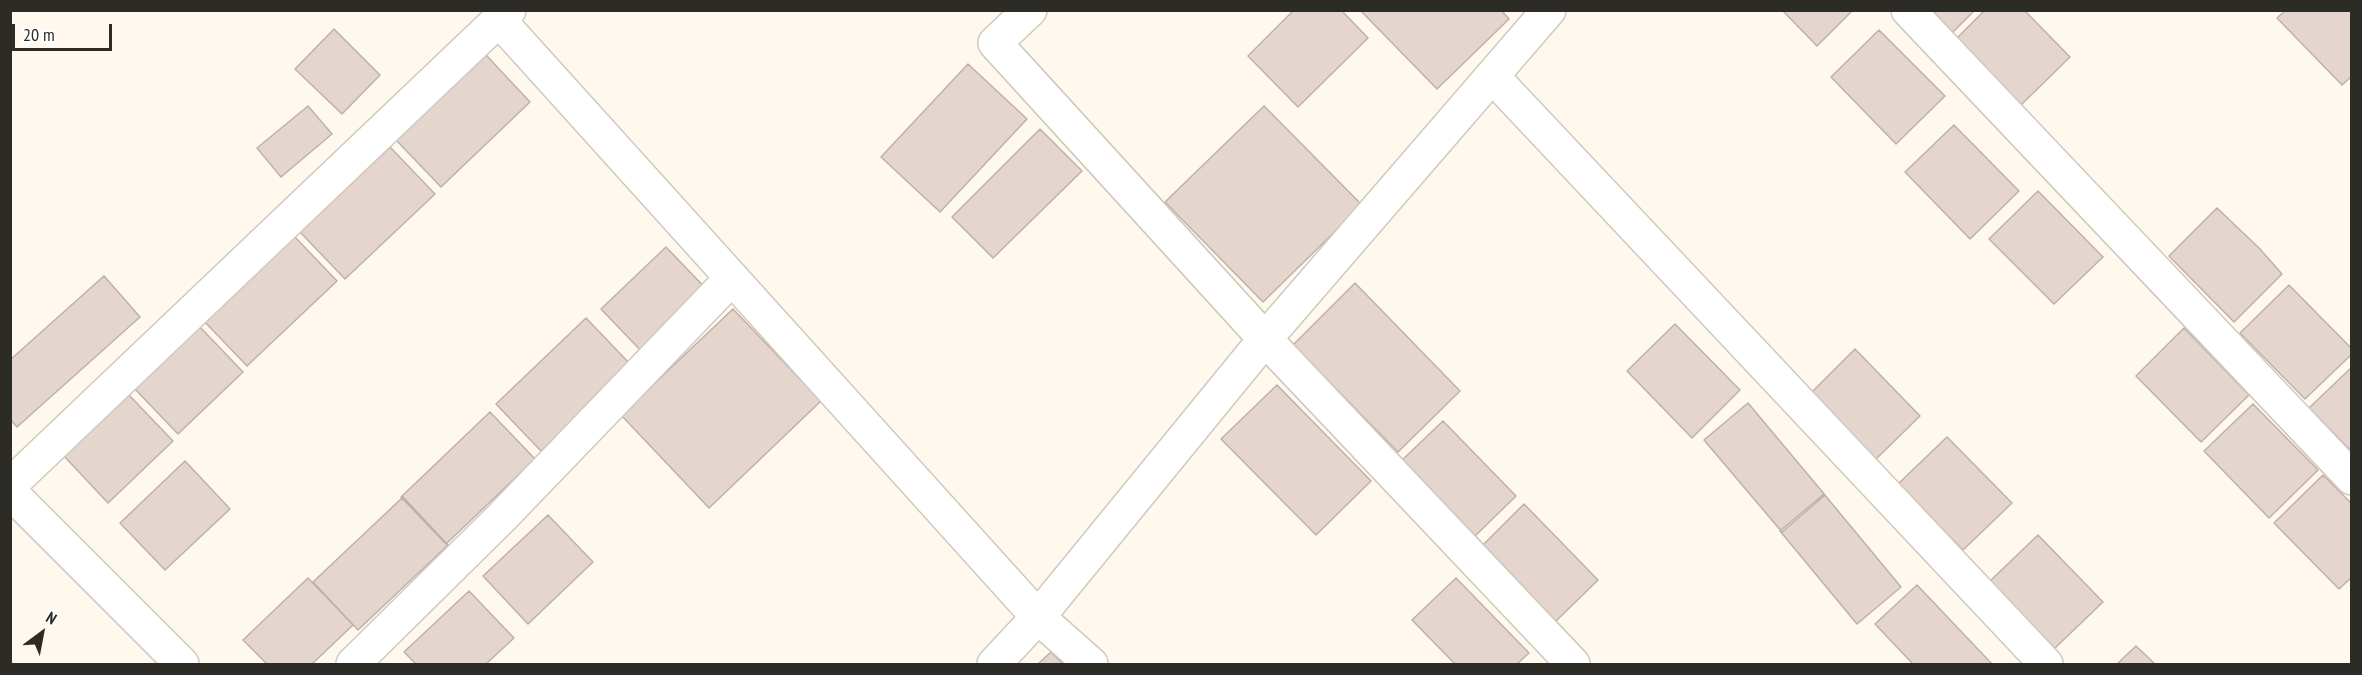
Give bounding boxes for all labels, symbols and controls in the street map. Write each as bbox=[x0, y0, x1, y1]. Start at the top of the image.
scale bar bbox=[15, 12, 116, 50]
text: 20 m bbox=[23, 23, 55, 46]
north arrow bbox=[12, 603, 72, 663]
text: N bbox=[43, 607, 60, 629]

